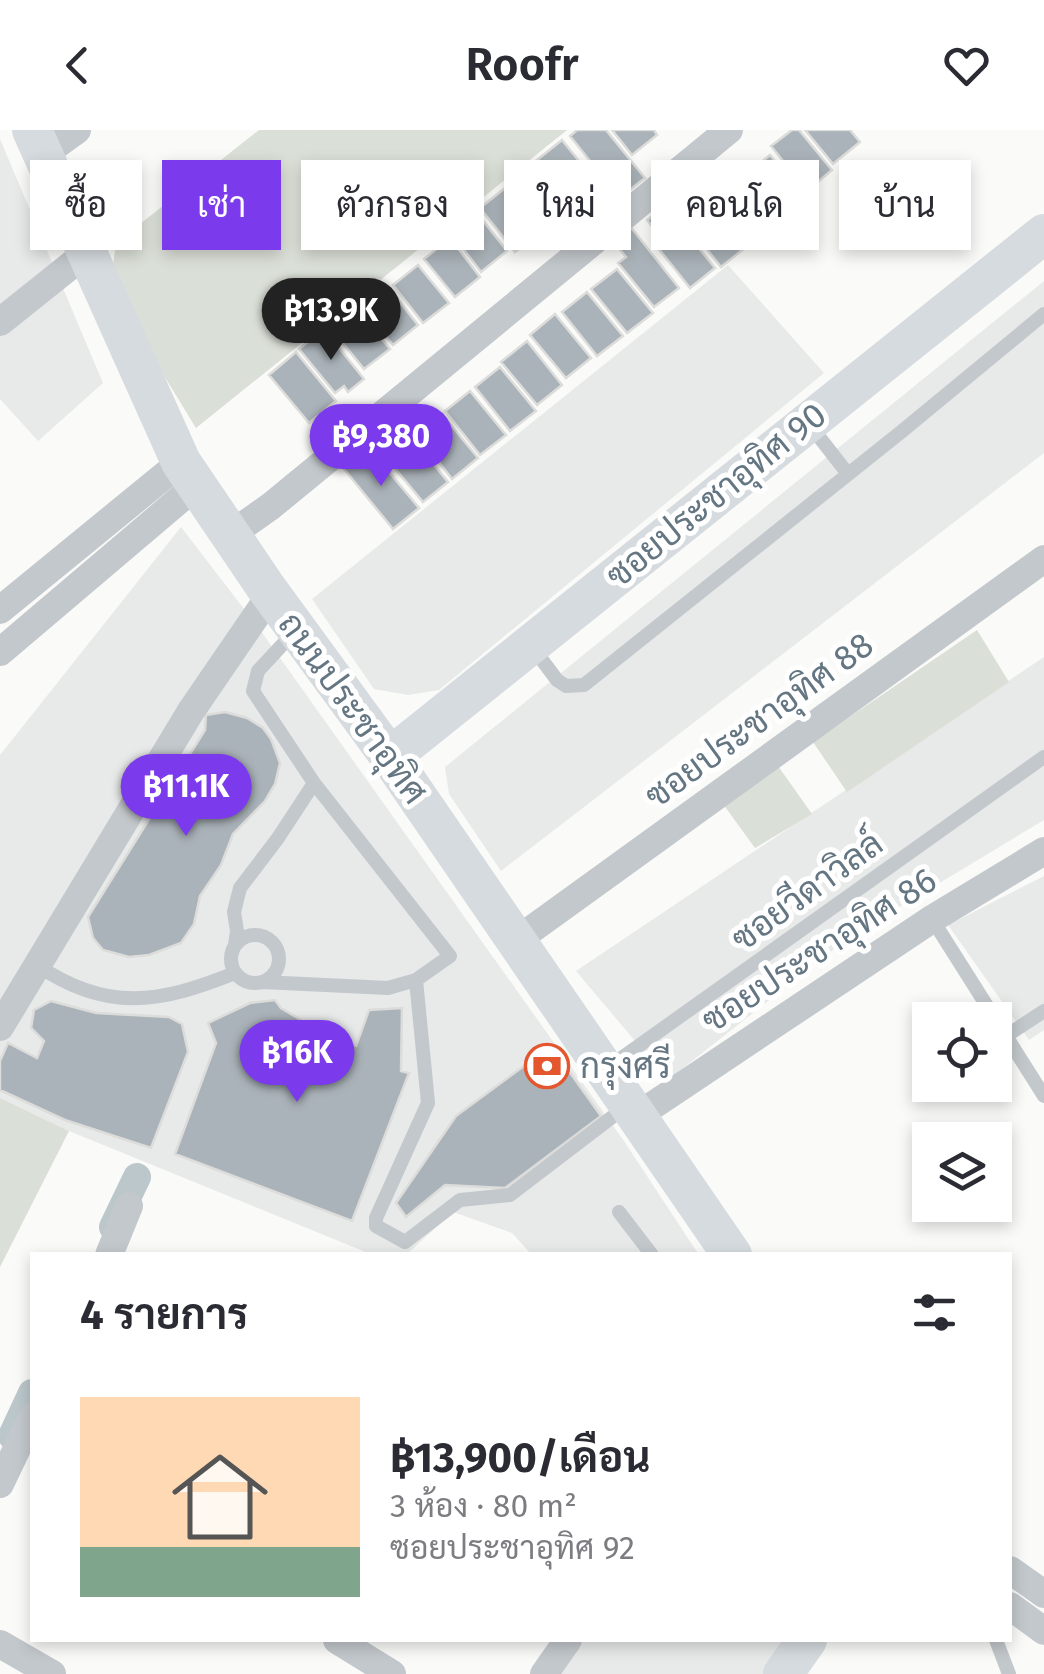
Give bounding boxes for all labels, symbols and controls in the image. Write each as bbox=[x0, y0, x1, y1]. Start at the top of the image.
icon: back bbox=[50, 38, 105, 93]
text: Roofr bbox=[465, 38, 579, 92]
icon: heart bbox=[939, 38, 994, 93]
chip: ซื้อ bbox=[30, 160, 142, 250]
chip: เช่า bbox=[162, 160, 281, 250]
chip: ตัวกรอง bbox=[301, 160, 484, 250]
chip: ใหม่ bbox=[504, 160, 631, 250]
chip: คอนโด bbox=[651, 160, 819, 250]
chip: บ้าน bbox=[839, 160, 971, 250]
pin: ฿13.9K bbox=[250, 278, 412, 363]
text: ฿13.9K bbox=[284, 291, 378, 329]
street label: ซอยประชาอุทิศ 90 bbox=[598, 394, 836, 599]
pin: ฿9,380 bbox=[300, 404, 462, 489]
text: ฿9,380 bbox=[332, 417, 430, 455]
street label: ถนนประชาอุทิศ bbox=[267, 604, 436, 814]
street label: ซอยประชาอุทิศ 88 bbox=[637, 623, 883, 819]
pin: ฿11.1K bbox=[105, 754, 267, 839]
text: ฿11.1K bbox=[143, 767, 229, 805]
street label: ซอยวีดาวิลล์ bbox=[722, 821, 891, 960]
street label: ซอยประชาอุทิศ 86 bbox=[694, 859, 946, 1044]
map controls bbox=[912, 1002, 1012, 1222]
button: locate bbox=[912, 1002, 1012, 1102]
pin: ฿16K bbox=[238, 1020, 356, 1105]
text: ฿16K bbox=[261, 1033, 333, 1071]
bank icon: กรุงศรี bbox=[524, 1043, 570, 1089]
place label: กรุงศรี bbox=[580, 1043, 671, 1090]
button: layers bbox=[912, 1122, 1012, 1222]
icon: filters bbox=[907, 1285, 962, 1340]
text: 4 รายการ bbox=[80, 1290, 248, 1340]
text: ฿13,900/เดือน bbox=[390, 1433, 651, 1483]
icon: home bbox=[160, 1437, 280, 1557]
text: 3 ห้อง · 80 m² bbox=[390, 1487, 577, 1525]
text: ซอยประชาอุทิศ 92 bbox=[390, 1529, 635, 1567]

